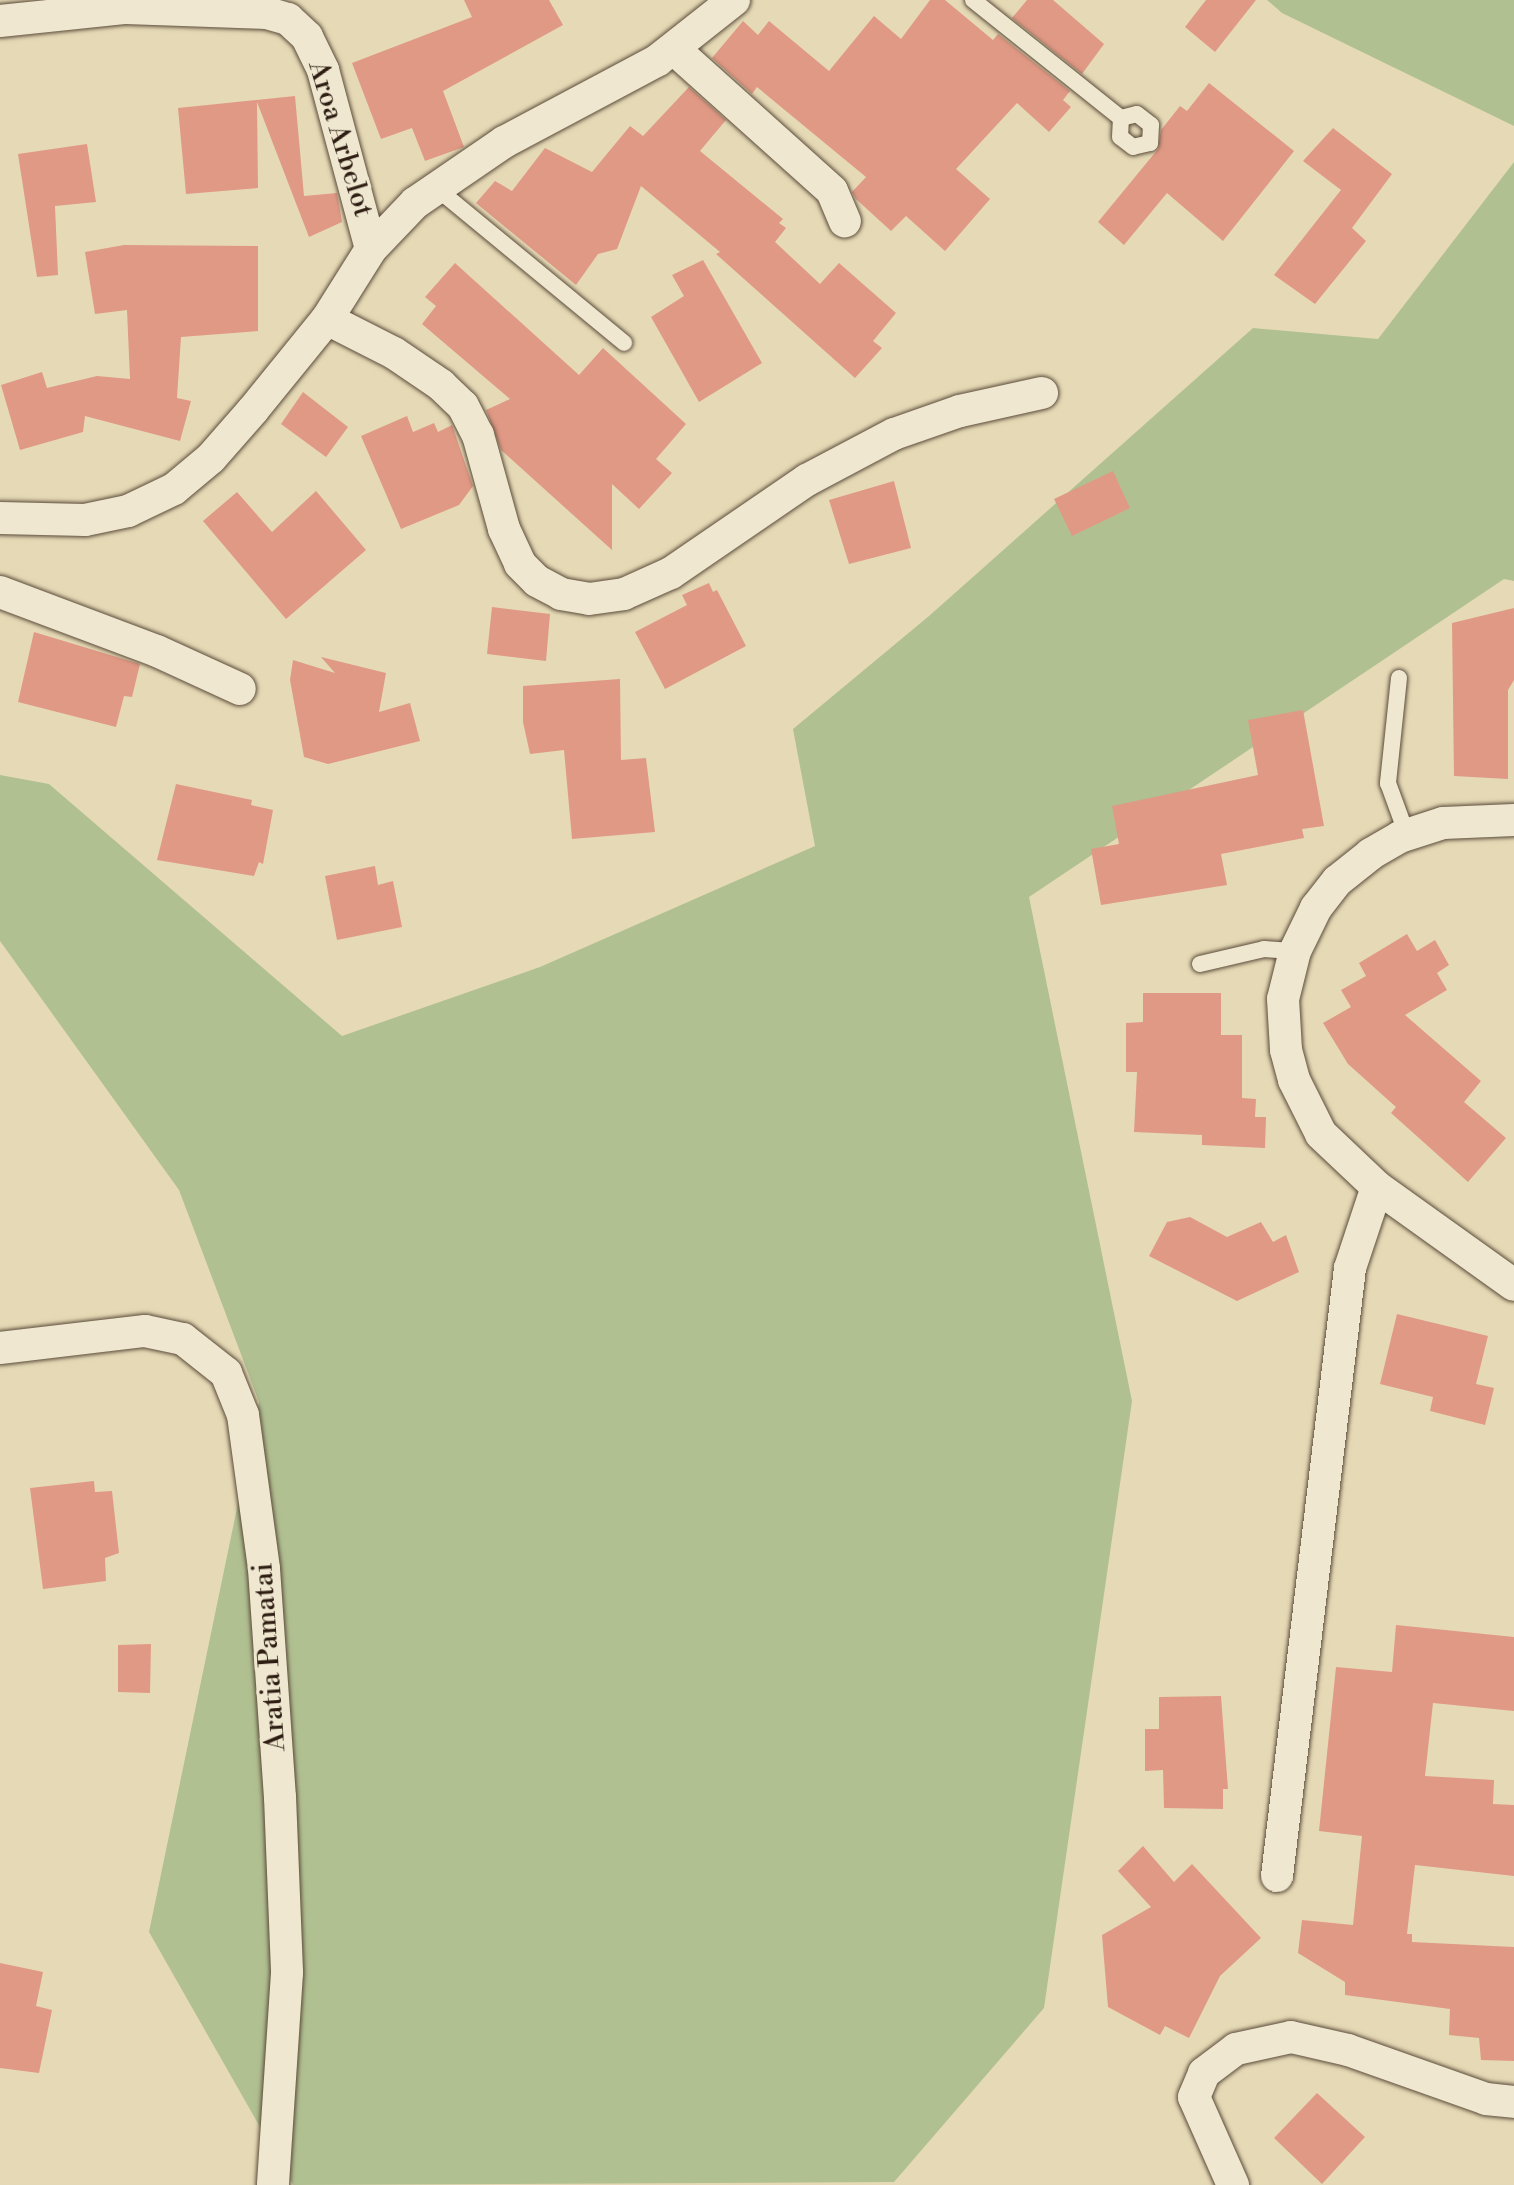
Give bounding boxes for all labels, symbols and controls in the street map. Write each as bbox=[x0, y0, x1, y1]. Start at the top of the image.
street label: Aroa Arbelot bbox=[300, 57, 380, 221]
street label: Aratia Pamatai bbox=[247, 1562, 293, 1752]

